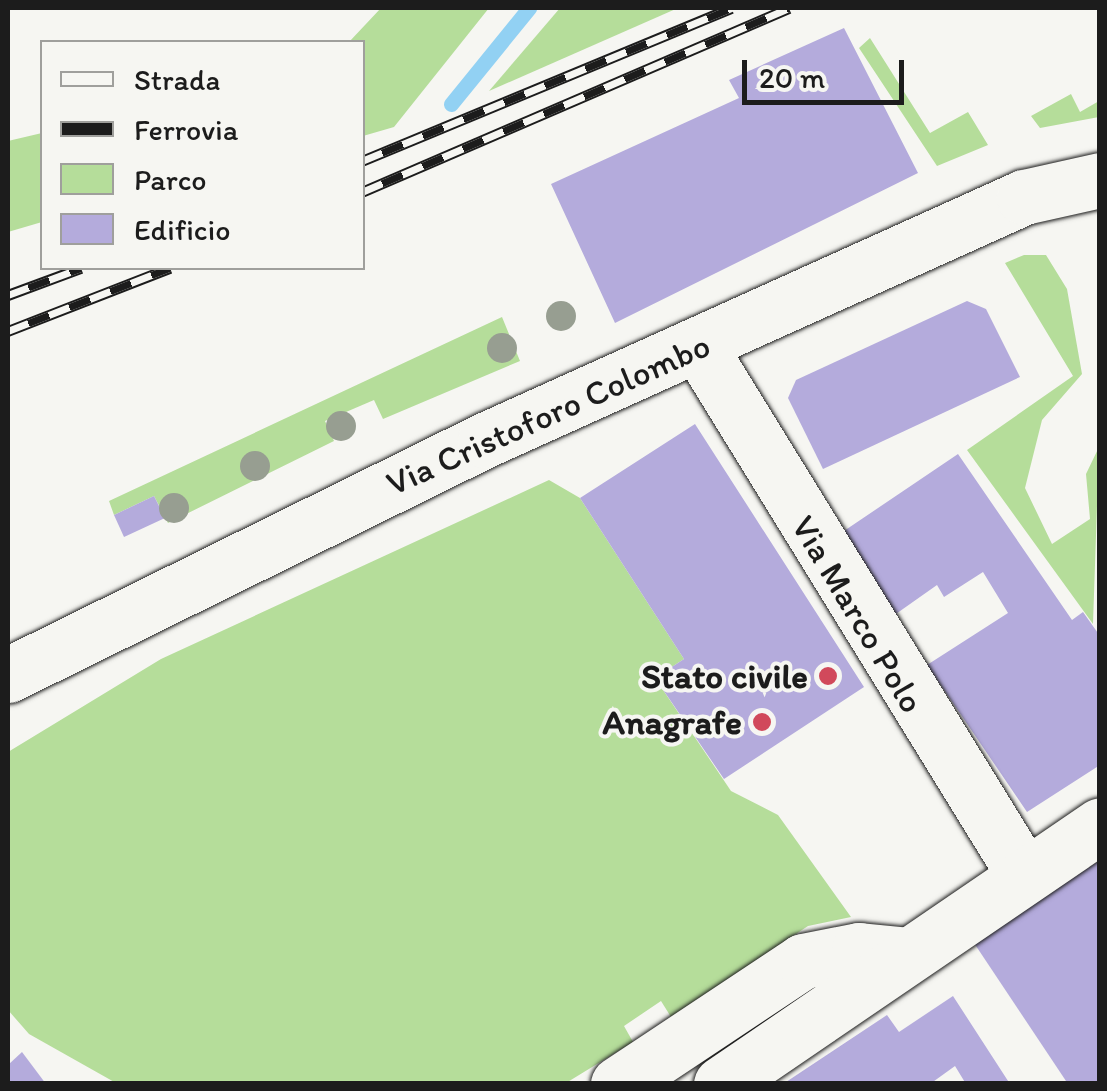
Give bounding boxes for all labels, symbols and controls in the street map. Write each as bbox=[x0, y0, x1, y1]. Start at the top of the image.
legend bbox=[40, 40, 365, 270]
scale bar bbox=[747, 40, 910, 102]
text: 20 m bbox=[759, 59, 825, 96]
text: Strada bbox=[134, 61, 220, 98]
text: Ferrovia bbox=[134, 111, 238, 148]
text: Parco bbox=[134, 161, 207, 198]
text: Edificio bbox=[134, 211, 230, 248]
street label: Via Cristoforo Colombo bbox=[380, 324, 716, 504]
street label: Via Marco Polo bbox=[783, 509, 933, 719]
place label: Stato civile bbox=[641, 655, 808, 697]
marker: Stato civile bbox=[817, 665, 839, 687]
place label: Anagrafe bbox=[603, 701, 742, 743]
marker: Anagrafe bbox=[751, 711, 773, 733]

